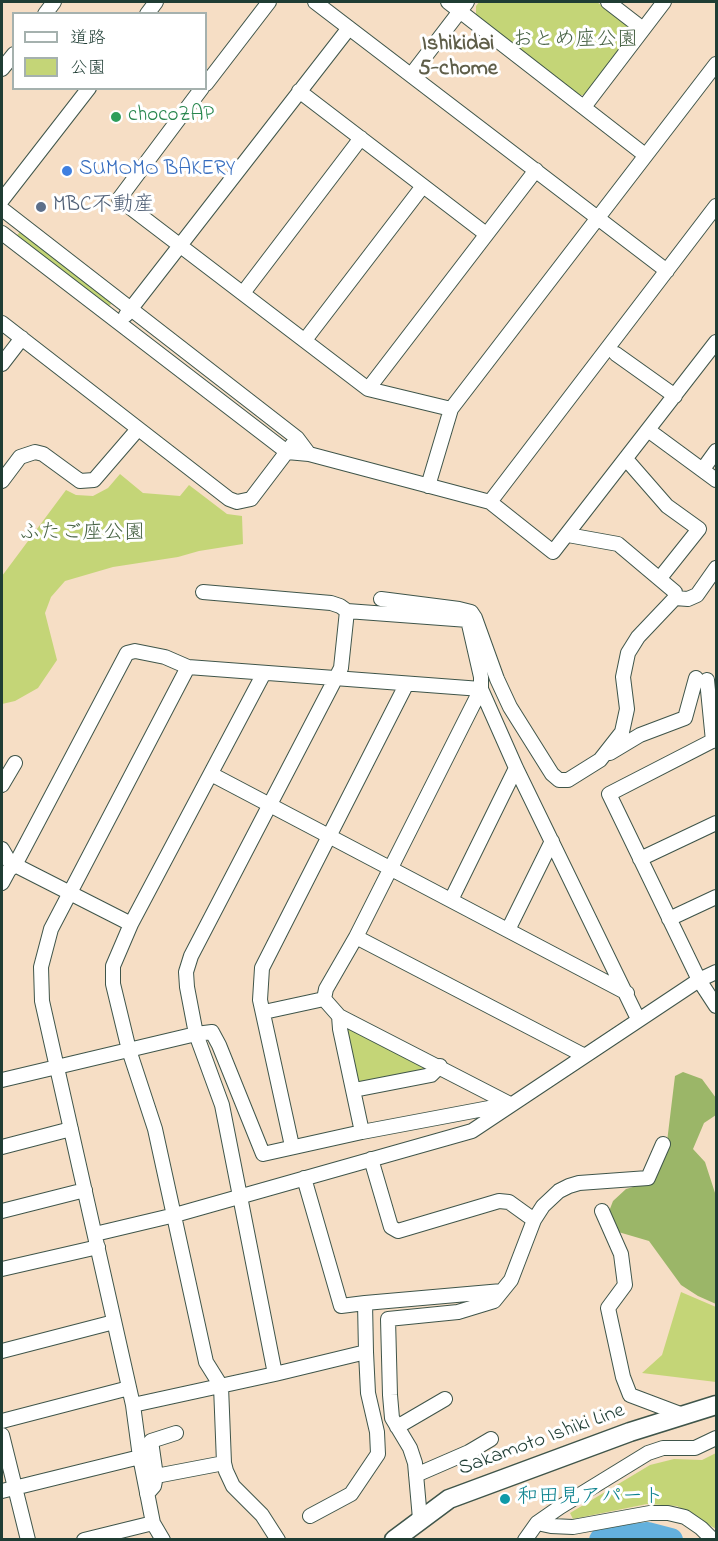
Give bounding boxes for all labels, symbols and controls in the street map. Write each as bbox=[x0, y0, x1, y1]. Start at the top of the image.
legend bbox=[12, 12, 207, 90]
text: 道路 bbox=[70, 26, 106, 52]
park label: おとめ座公園 bbox=[512, 29, 638, 55]
district label: Ishikidai 5-chome bbox=[418, 32, 498, 84]
text: 公園 bbox=[70, 56, 106, 82]
place label: chocoZAP bbox=[128, 104, 214, 130]
marker: chocoZAP bbox=[109, 110, 123, 124]
place label: SUMOMO BAKERY bbox=[79, 158, 235, 184]
marker: SUMOMO BAKERY bbox=[60, 164, 74, 178]
place label: MBC不動産 bbox=[53, 194, 154, 220]
marker: MBC不動産 bbox=[34, 200, 48, 214]
park label: ふたご座公園 bbox=[19, 522, 145, 548]
street label: Sakamoto Ishiki Line bbox=[456, 1399, 628, 1483]
place label: 和田見アパート bbox=[517, 1486, 664, 1512]
marker: 和田見アパート bbox=[498, 1492, 512, 1506]

